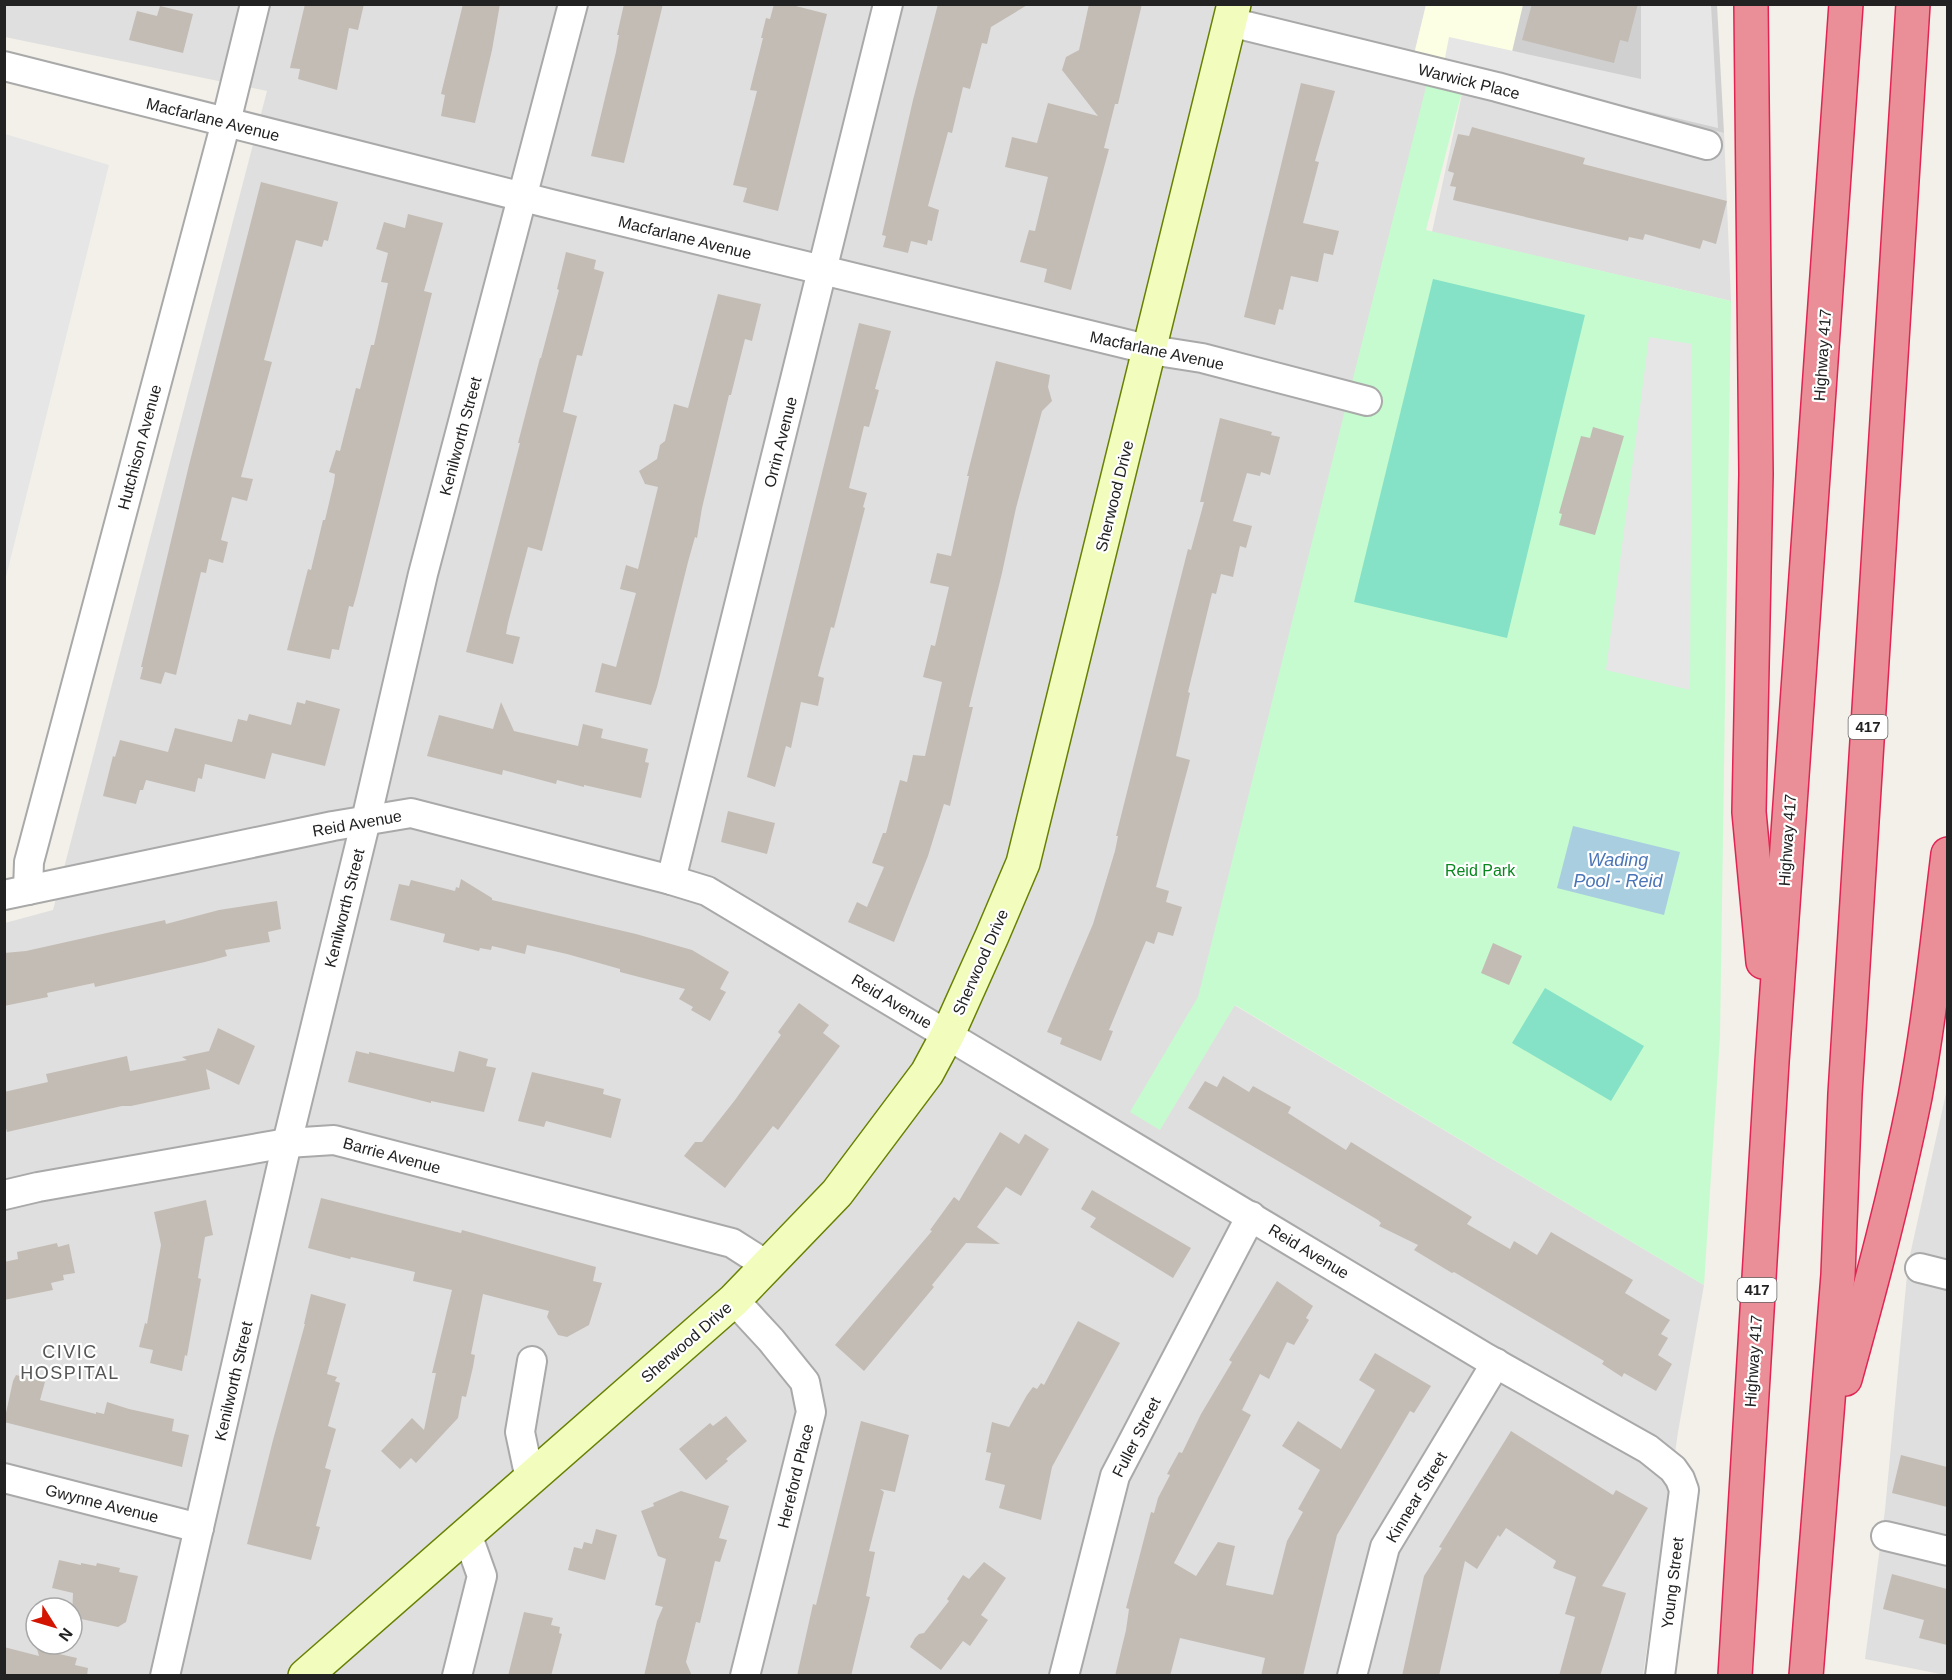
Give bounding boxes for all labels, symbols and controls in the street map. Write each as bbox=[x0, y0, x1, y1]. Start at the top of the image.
street label: Warwick Place bbox=[1416, 61, 1522, 102]
street label: Macfarlane Avenue bbox=[145, 95, 281, 144]
street label: Macfarlane Avenue bbox=[617, 213, 753, 262]
street label: Highway 417 bbox=[1811, 308, 1834, 402]
street label: Macfarlane Avenue bbox=[1088, 328, 1226, 373]
street label: Kenilworth Street bbox=[437, 375, 485, 497]
street label: Hutchison Avenue bbox=[115, 383, 164, 511]
street label: Orrin Avenue bbox=[761, 395, 800, 489]
street label: Sherwood Drive bbox=[1092, 439, 1137, 553]
road number: 417 bbox=[1848, 715, 1888, 739]
street label: Highway 417 bbox=[1776, 793, 1799, 887]
street label: Reid Avenue bbox=[311, 807, 403, 840]
street label: Kenilworth Street bbox=[321, 846, 368, 969]
water label: Wading Pool - Reid bbox=[1573, 850, 1664, 891]
park label: Reid Park bbox=[1445, 862, 1516, 879]
street label: Sherwood Drive bbox=[950, 907, 1011, 1018]
street label: Reid Avenue bbox=[849, 971, 935, 1032]
street label: Barrie Avenue bbox=[341, 1134, 443, 1177]
street label: Reid Avenue bbox=[1266, 1221, 1352, 1282]
road number: 417 bbox=[1738, 1278, 1776, 1302]
street label: Sherwood Drive bbox=[638, 1299, 735, 1386]
street label: Highway 417 bbox=[1742, 1314, 1765, 1408]
street label: Kenilworth Street bbox=[212, 1319, 256, 1442]
district label: CIVIC HOSPITAL bbox=[20, 1342, 120, 1383]
street label: Fuller Street bbox=[1109, 1394, 1164, 1480]
street label: Hereford Place bbox=[774, 1422, 817, 1530]
street label: Kinnear Street bbox=[1383, 1449, 1450, 1545]
street label: Gwynne Avenue bbox=[43, 1481, 160, 1526]
street label: Young Street bbox=[1658, 1536, 1687, 1630]
north arrow bbox=[24, 1596, 84, 1656]
text: N bbox=[55, 1625, 76, 1644]

